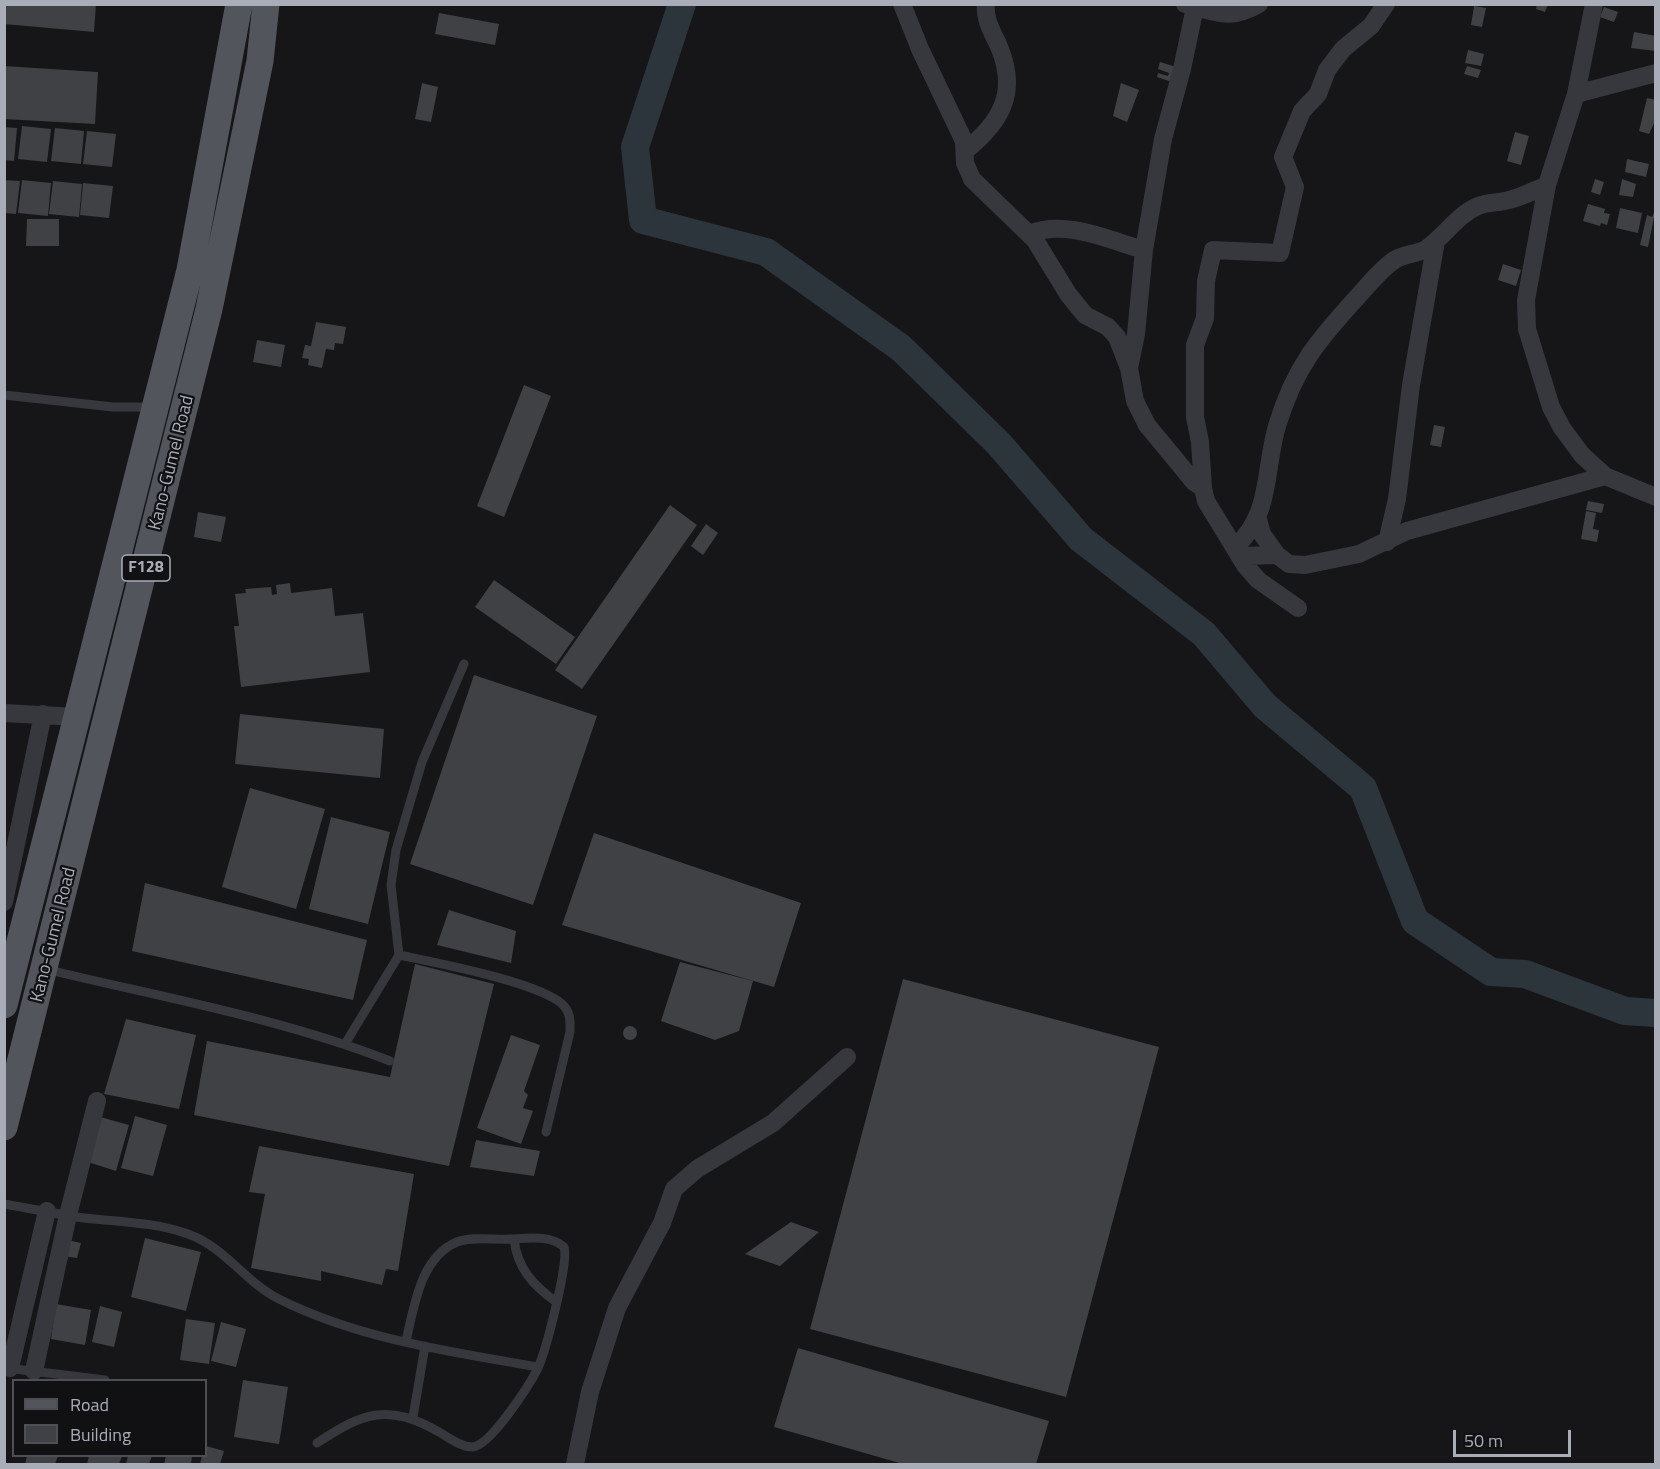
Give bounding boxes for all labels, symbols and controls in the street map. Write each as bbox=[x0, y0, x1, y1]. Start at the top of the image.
street label: Kano-Gumel Road bbox=[145, 393, 199, 533]
road number: F128 bbox=[122, 555, 170, 581]
street label: Kano-Gumel Road bbox=[27, 865, 81, 1005]
legend bbox=[12, 1379, 207, 1457]
text: Road bbox=[70, 1391, 109, 1418]
scale bar bbox=[1456, 1418, 1574, 1456]
text: Building bbox=[70, 1421, 131, 1448]
text: 50 m bbox=[1464, 1427, 1503, 1454]

